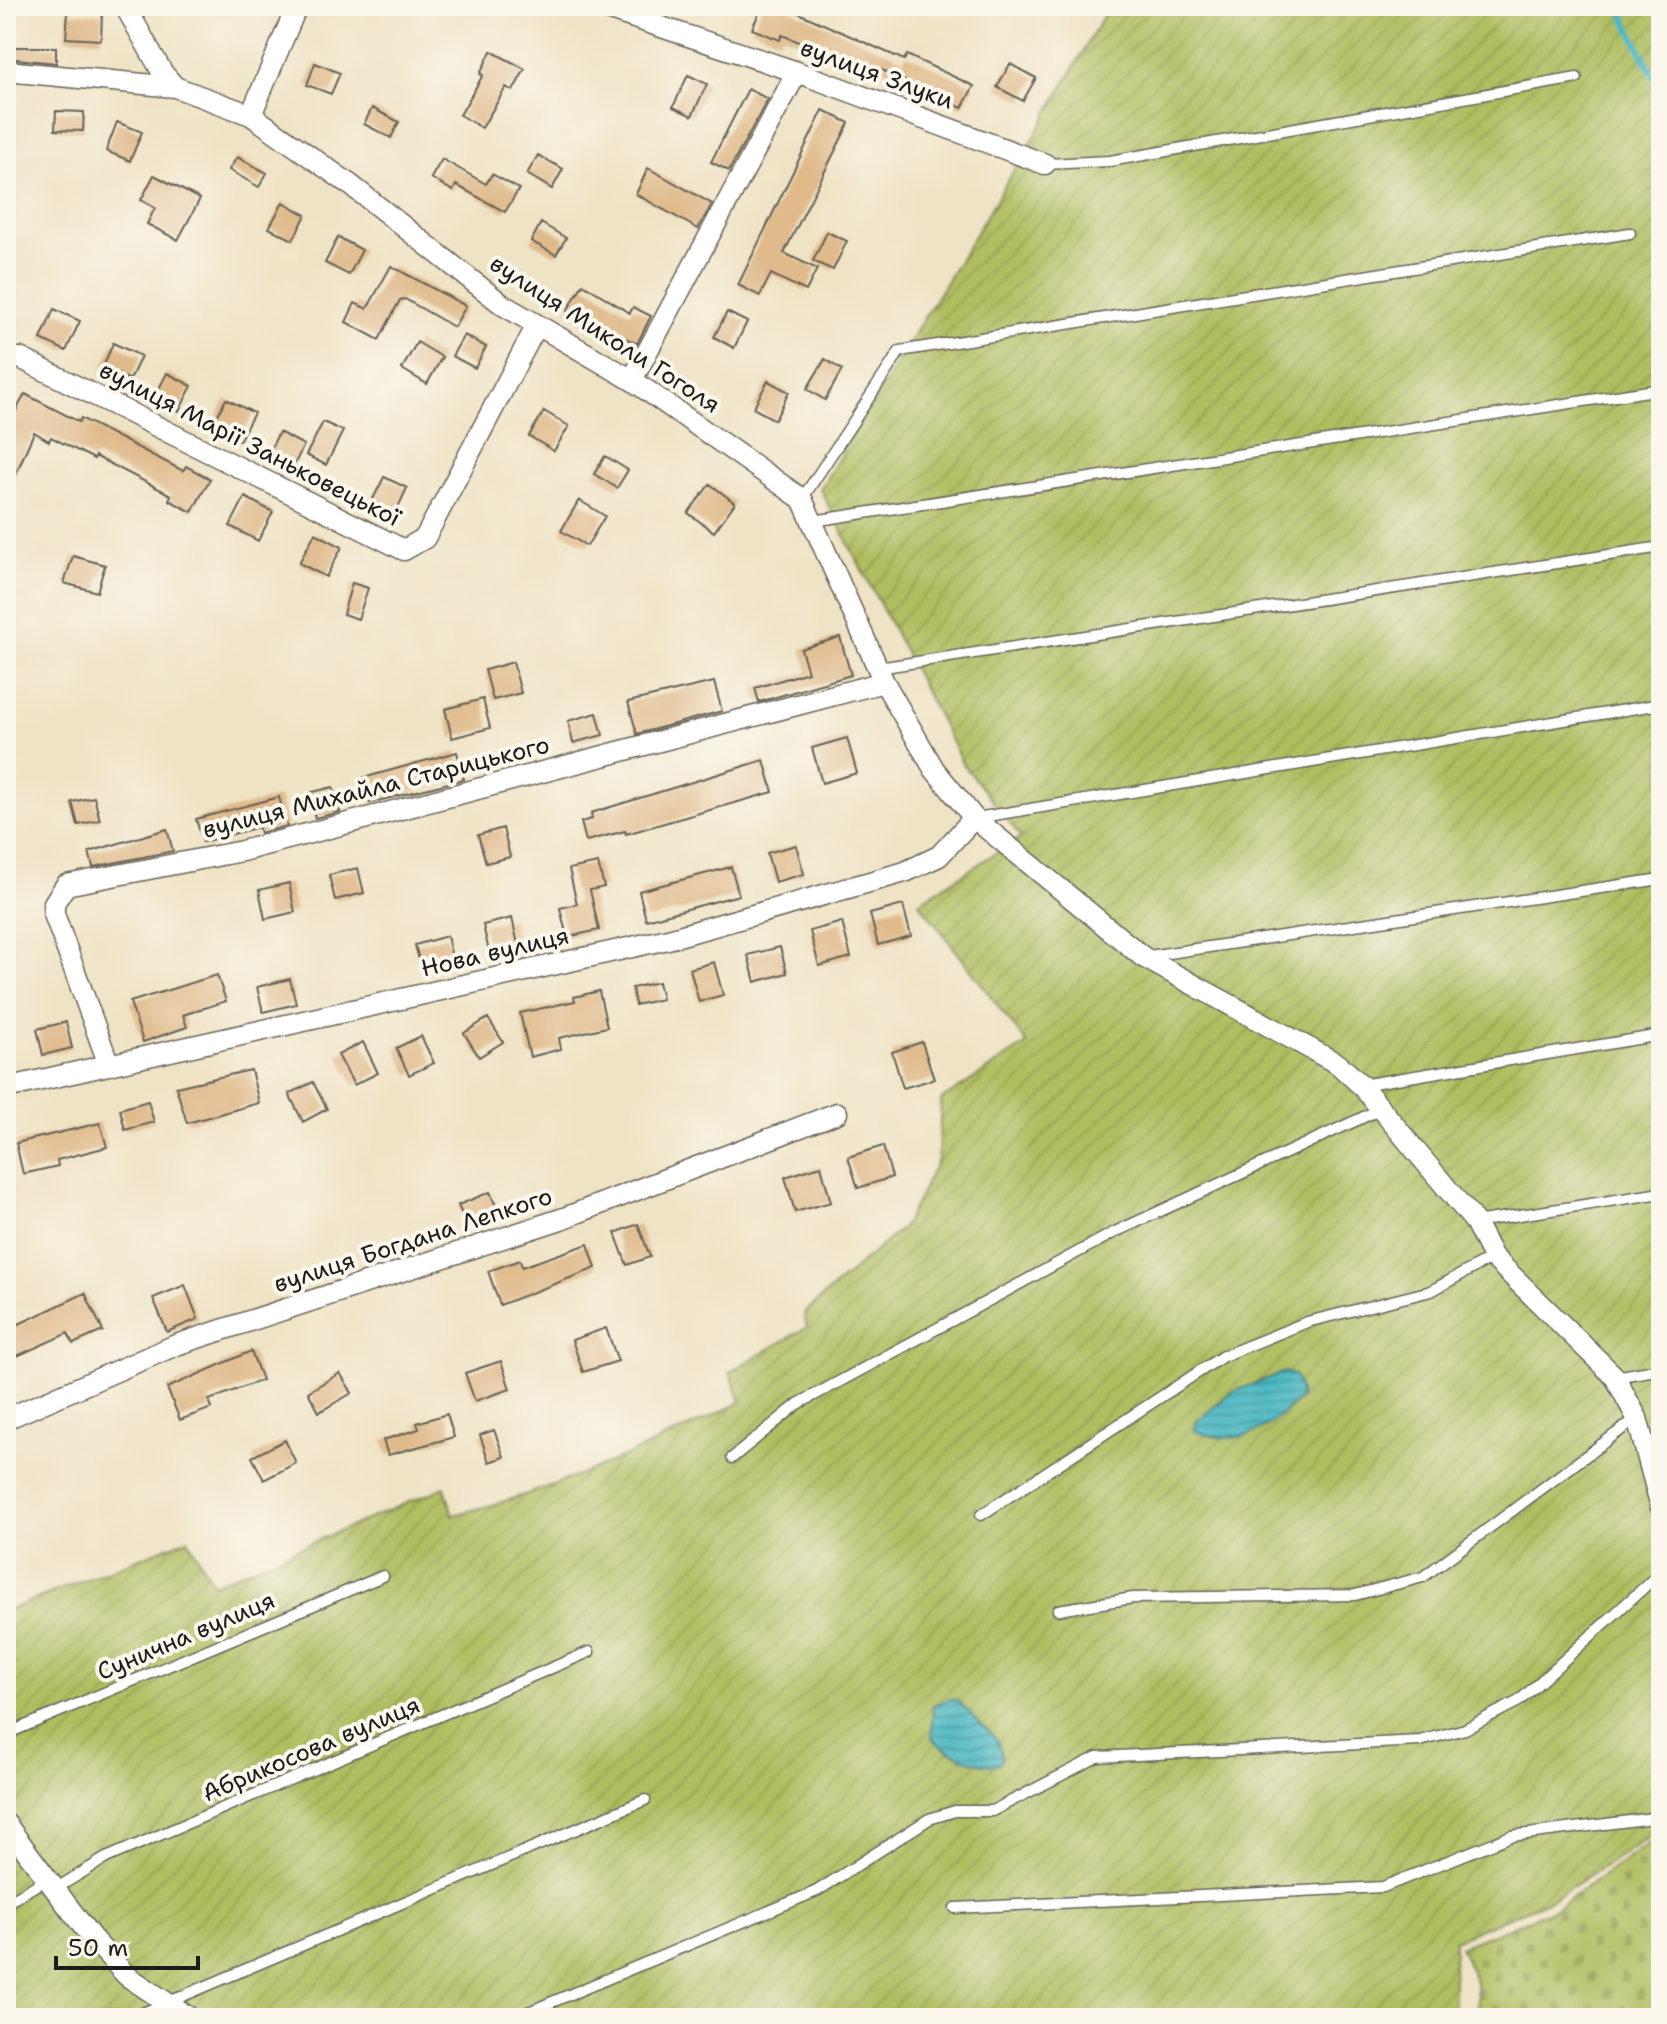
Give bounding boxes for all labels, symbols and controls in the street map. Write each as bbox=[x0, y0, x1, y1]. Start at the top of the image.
street label: вулиця Злуки bbox=[796, 31, 958, 117]
street label: вулиця Миколи Гоголя bbox=[484, 247, 726, 421]
street label: вулиця Марії Заньковецької bbox=[94, 354, 407, 535]
street label: вулиця Михайла Старицького bbox=[199, 728, 553, 846]
street label: Нова вулиця bbox=[418, 919, 572, 985]
street label: вулиця Богдана Лепкого bbox=[270, 1180, 556, 1300]
street label: Сунична вулиця bbox=[92, 1584, 280, 1688]
street label: Абрикосова вулиця bbox=[197, 1689, 425, 1809]
scale bar bbox=[56, 1920, 198, 1970]
text: 50 m bbox=[68, 1932, 128, 1964]

